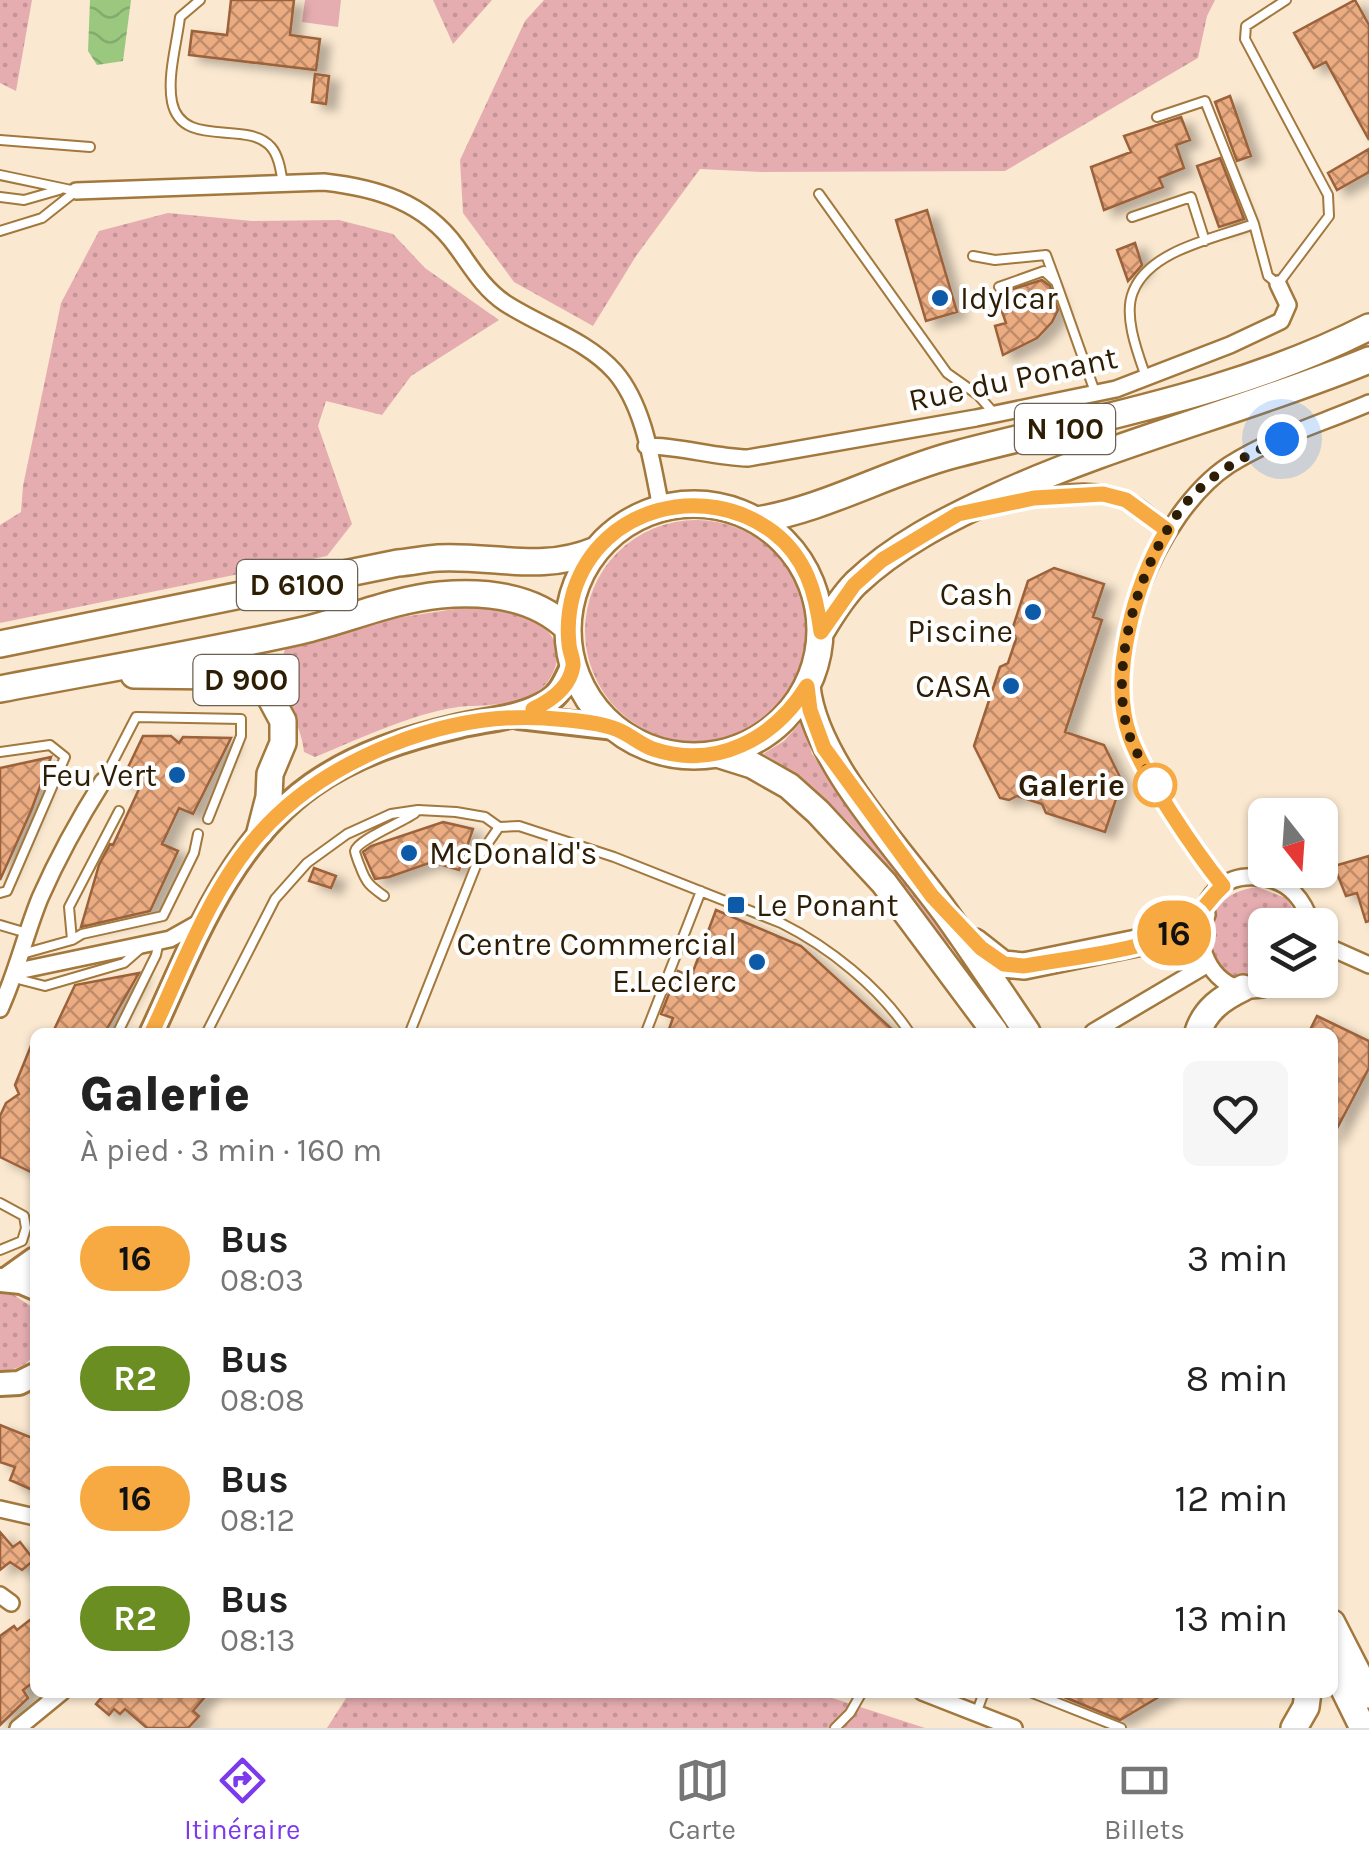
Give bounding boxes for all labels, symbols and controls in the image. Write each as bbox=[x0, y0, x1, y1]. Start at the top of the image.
place label: Idylcar bbox=[960, 280, 1058, 317]
marker: Idylcar bbox=[929, 287, 951, 309]
street label: Rue du Ponant bbox=[905, 339, 1121, 419]
road number: N 100 bbox=[1015, 404, 1115, 454]
your location bbox=[1257, 414, 1307, 464]
road number: D 6100 bbox=[237, 560, 357, 610]
place label: Cash Piscine bbox=[907, 576, 1013, 650]
marker: Cash Piscine bbox=[1022, 601, 1044, 623]
road number: D 900 bbox=[194, 655, 298, 705]
place label: CASA bbox=[915, 668, 991, 705]
marker: CASA bbox=[1000, 675, 1022, 697]
place label: Feu Vert bbox=[41, 757, 157, 794]
marker: Feu Vert bbox=[166, 764, 188, 786]
marker: Galerie bbox=[1134, 764, 1176, 806]
place label: Galerie bbox=[1018, 767, 1125, 804]
north arrow bbox=[1248, 798, 1338, 888]
map controls bbox=[1248, 798, 1338, 998]
place label: McDonald's bbox=[429, 835, 597, 872]
marker: McDonald's bbox=[398, 842, 420, 864]
place label: Le Ponant bbox=[756, 887, 898, 924]
marker: Le Ponant bbox=[725, 894, 747, 916]
line badge: 16 bbox=[1129, 900, 1219, 966]
button: layers bbox=[1248, 908, 1338, 998]
text: 16 bbox=[1157, 913, 1191, 954]
place label: Centre Commercial E.Leclerc bbox=[456, 926, 737, 1000]
marker: Centre Commercial E.Leclerc bbox=[746, 951, 768, 973]
button: heart bbox=[1183, 1061, 1288, 1166]
text: Galerie bbox=[80, 1066, 250, 1122]
text: À pied · 3 min · 160 m bbox=[80, 1132, 382, 1169]
text: Bus bbox=[220, 1217, 289, 1262]
text: 3 min bbox=[1187, 1236, 1288, 1281]
text: 16 bbox=[118, 1238, 152, 1279]
text: 08:03 bbox=[220, 1262, 304, 1299]
text: Bus bbox=[220, 1337, 289, 1382]
text: 8 min bbox=[1186, 1356, 1288, 1401]
text: R2 bbox=[113, 1358, 157, 1399]
text: 08:08 bbox=[220, 1382, 305, 1419]
text: Bus bbox=[220, 1457, 289, 1502]
text: 12 min bbox=[1175, 1476, 1288, 1521]
text: 16 bbox=[118, 1478, 152, 1519]
text: 08:12 bbox=[220, 1502, 295, 1539]
text: Bus bbox=[220, 1577, 289, 1622]
text: 13 min bbox=[1174, 1596, 1288, 1641]
text: R2 bbox=[113, 1598, 157, 1639]
text: 08:13 bbox=[220, 1622, 296, 1659]
tab: Itinéraire bbox=[184, 1753, 300, 1846]
tab: Carte bbox=[668, 1753, 736, 1846]
tab: Billets bbox=[1104, 1753, 1185, 1846]

